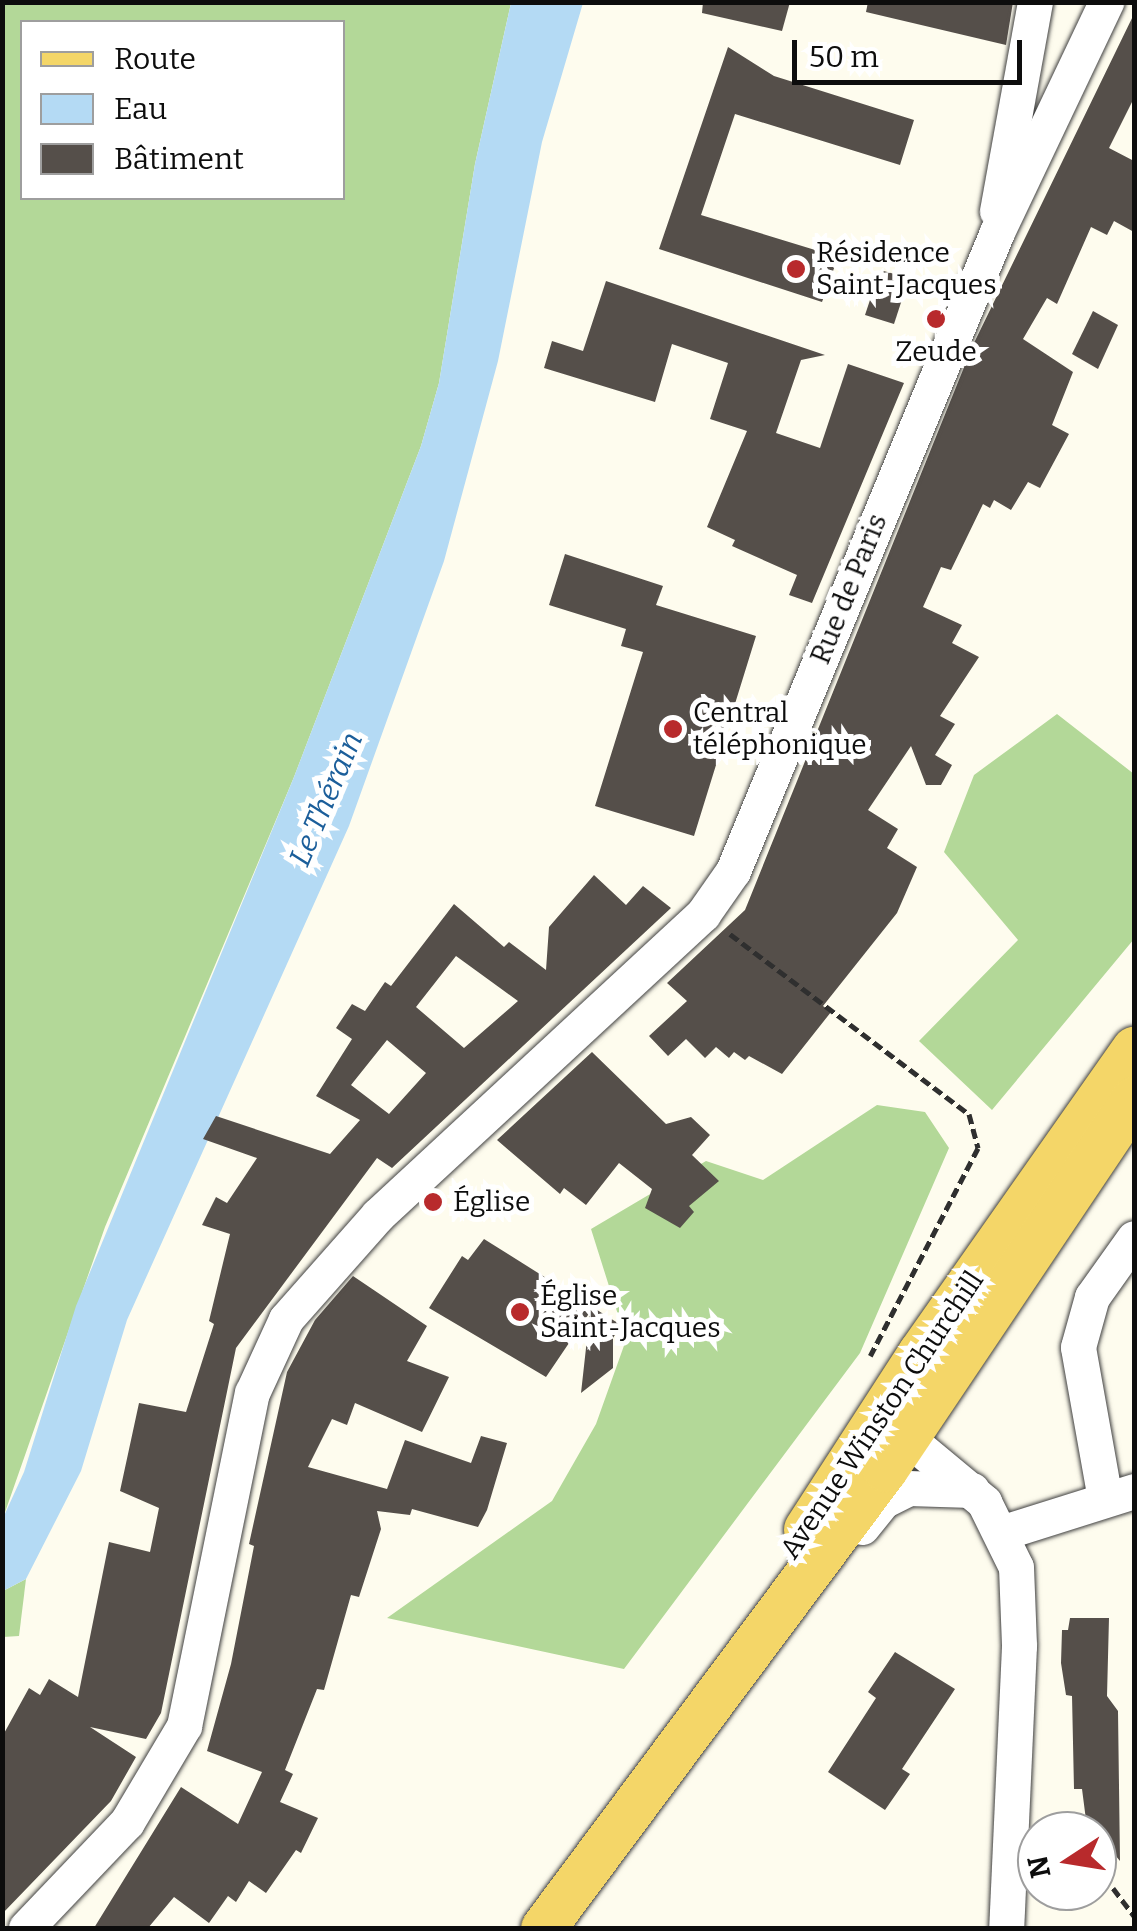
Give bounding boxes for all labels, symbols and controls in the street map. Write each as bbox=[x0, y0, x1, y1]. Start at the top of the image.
legend bbox=[20, 20, 345, 200]
scale bar bbox=[797, 20, 1027, 82]
text: 50 m bbox=[809, 39, 879, 75]
text: Route bbox=[114, 41, 196, 77]
text: Eau bbox=[114, 91, 167, 127]
text: Bâtiment bbox=[114, 141, 244, 177]
place label: Résidence Saint-Jacques bbox=[816, 236, 997, 302]
marker: Résidence Saint-Jacques bbox=[785, 258, 807, 280]
marker: Zeude bbox=[925, 308, 947, 330]
place label: Zeude bbox=[895, 335, 977, 369]
street label: Rue de Paris bbox=[804, 509, 894, 669]
place label: Central téléphonique bbox=[693, 696, 867, 762]
marker: Central téléphonique bbox=[662, 718, 684, 740]
water label: Le Thérain bbox=[282, 727, 370, 871]
place label: Église bbox=[453, 1185, 530, 1219]
marker: Église bbox=[422, 1191, 444, 1213]
street label: Avenue Winston Churchill bbox=[773, 1265, 991, 1565]
place label: Église Saint-Jacques bbox=[540, 1279, 721, 1345]
marker: Église Saint-Jacques bbox=[509, 1301, 531, 1323]
north arrow bbox=[1017, 1811, 1117, 1911]
text: N bbox=[1021, 1853, 1058, 1881]

